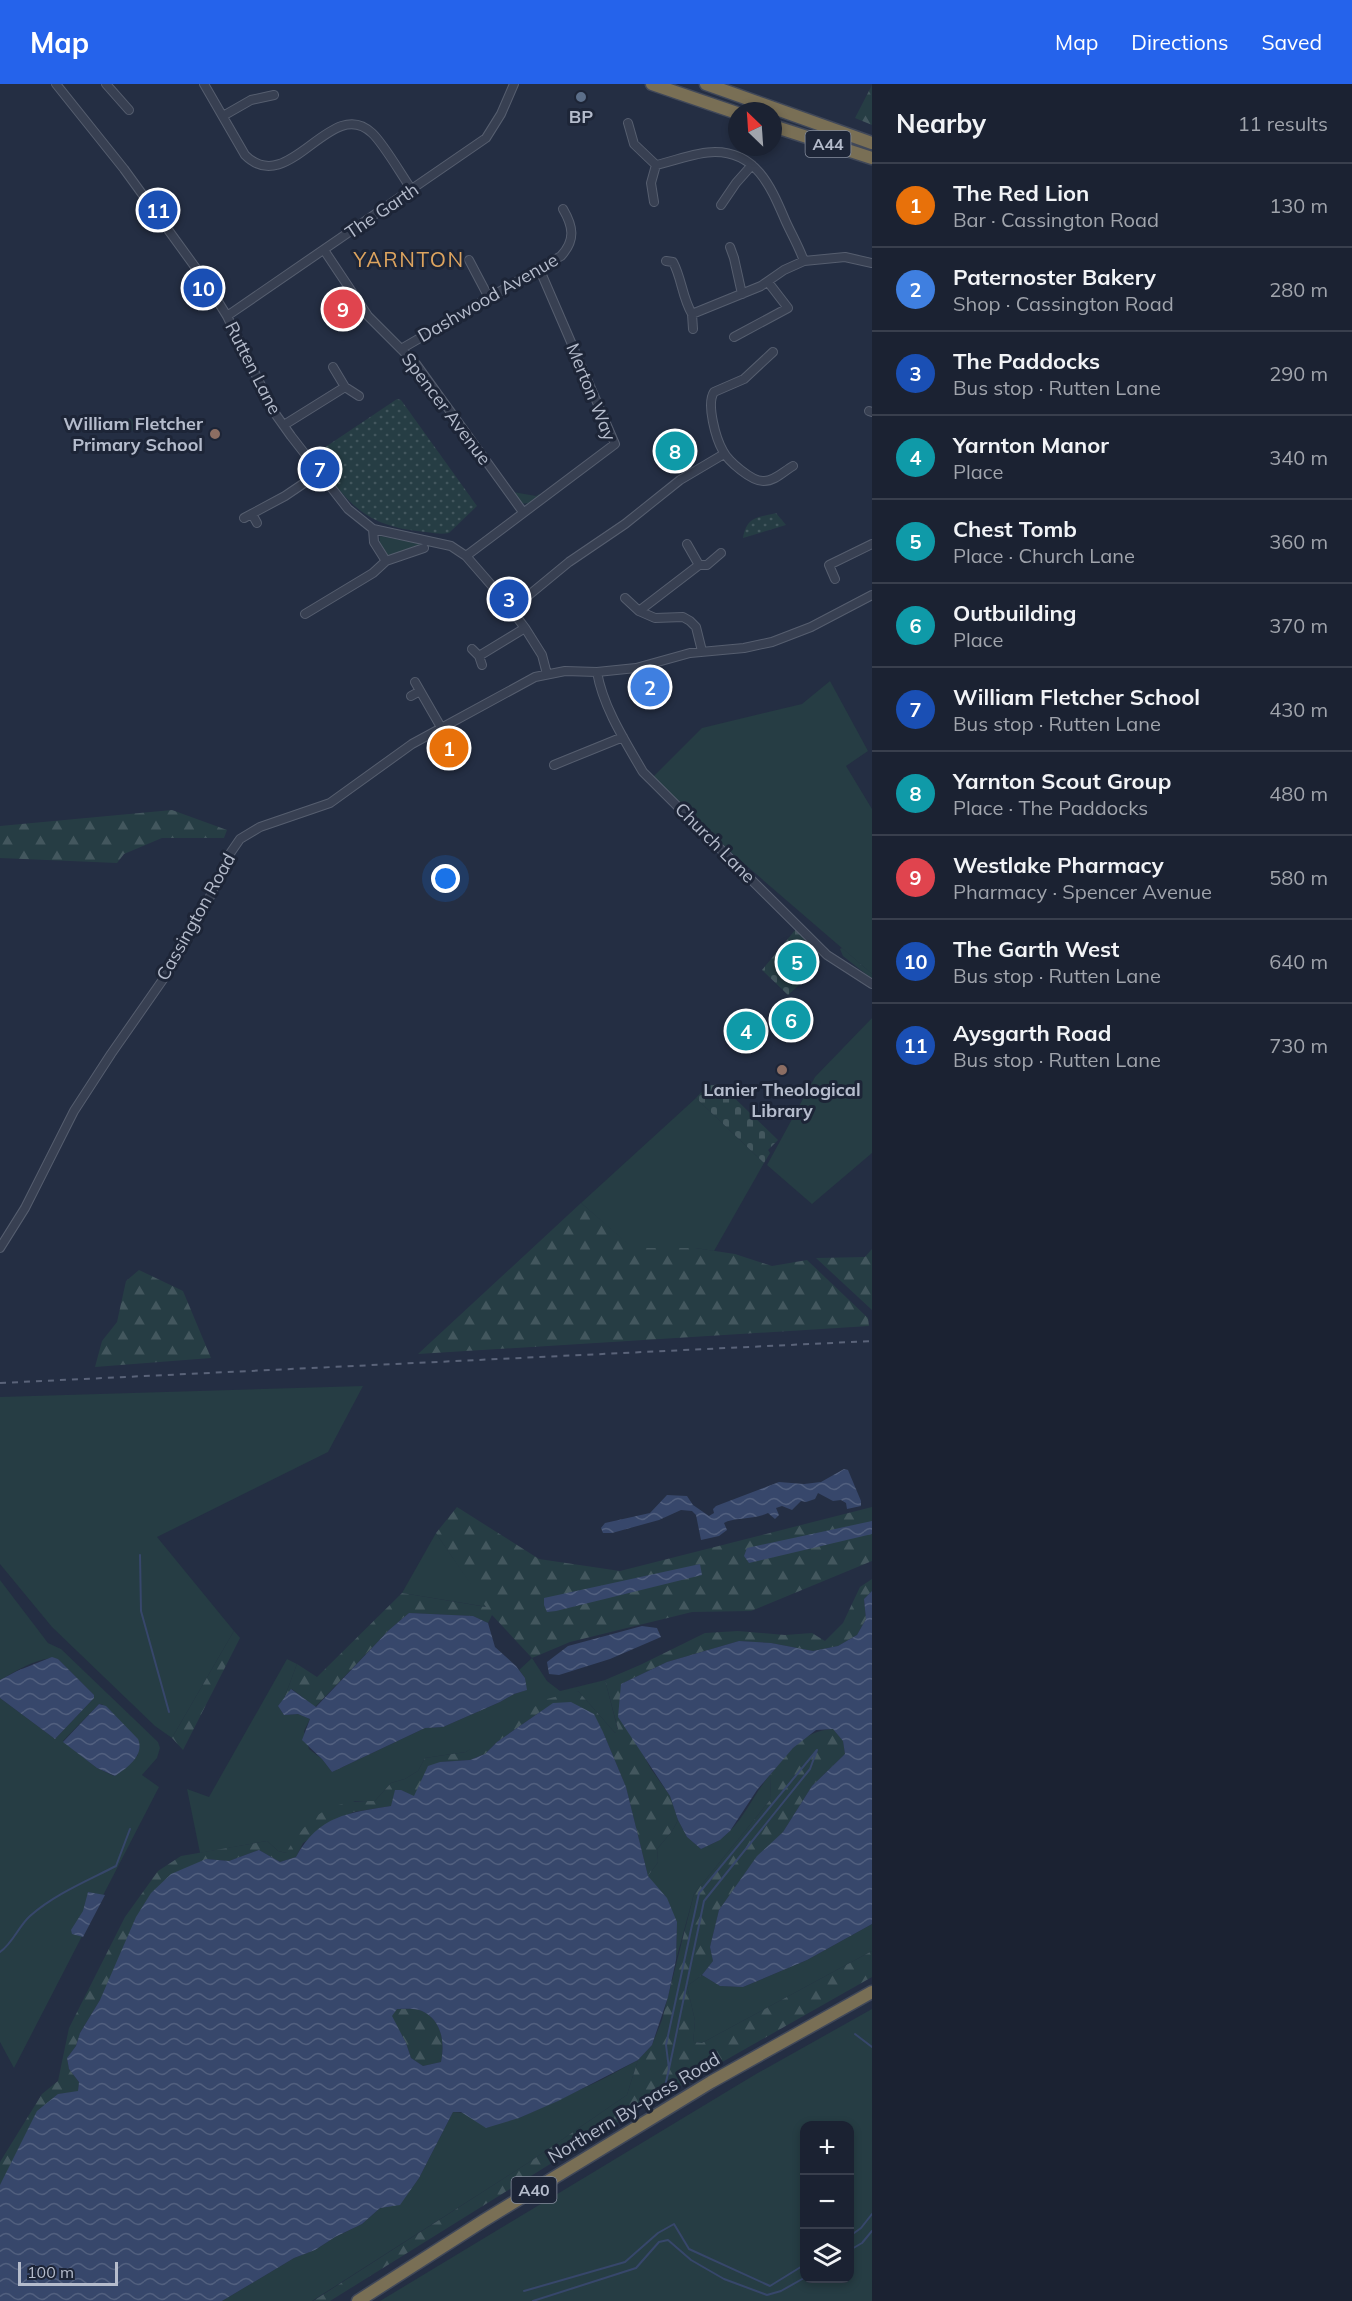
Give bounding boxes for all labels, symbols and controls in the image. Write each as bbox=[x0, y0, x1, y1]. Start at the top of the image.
text: Map bbox=[30, 25, 89, 60]
text: Map bbox=[1055, 29, 1098, 55]
text: Directions bbox=[1131, 29, 1228, 55]
text: Saved bbox=[1261, 29, 1322, 55]
marker: BP bbox=[574, 90, 588, 104]
north arrow bbox=[728, 102, 782, 156]
place label: BP bbox=[569, 105, 593, 128]
text: Nearby bbox=[896, 107, 986, 140]
text: 11 results bbox=[1238, 111, 1328, 136]
road number: A44 bbox=[806, 131, 850, 157]
street label: The Garth bbox=[341, 178, 423, 244]
text: The Red Lion bbox=[953, 179, 1089, 207]
pin: 11 bbox=[138, 188, 178, 232]
text: 1 bbox=[910, 193, 922, 218]
text: 130 m bbox=[1269, 193, 1328, 218]
text: Bar · Cassington Road bbox=[953, 207, 1159, 232]
district label: YARNTON bbox=[352, 246, 465, 272]
street label: Dashwood Avenue bbox=[414, 248, 562, 347]
text: Paternoster Bakery bbox=[953, 263, 1156, 291]
pin: 10 bbox=[184, 266, 222, 310]
text: 2 bbox=[910, 277, 922, 302]
text: 280 m bbox=[1269, 277, 1328, 302]
pin: 9 bbox=[324, 286, 362, 332]
text: Shop · Cassington Road bbox=[953, 291, 1174, 316]
street label: Rutten Lane bbox=[220, 318, 287, 418]
street label: Merton Way bbox=[561, 340, 622, 444]
text: The Paddocks bbox=[953, 347, 1100, 375]
street label: Spencer Avenue bbox=[397, 348, 496, 469]
text: 3 bbox=[910, 361, 922, 386]
text: 290 m bbox=[1269, 361, 1328, 386]
text: Bus stop · Rutten Lane bbox=[953, 375, 1161, 400]
place label: William Fletcher Primary School bbox=[63, 412, 204, 456]
marker: William Fletcher Primary School bbox=[208, 427, 222, 441]
pin: 8 bbox=[656, 428, 694, 473]
text: Yarnton Manor bbox=[953, 431, 1109, 459]
text: 4 bbox=[910, 445, 922, 470]
text: 340 m bbox=[1269, 445, 1328, 470]
pin: 7 bbox=[300, 446, 340, 492]
text: Place bbox=[953, 459, 1003, 484]
text: Chest Tomb bbox=[953, 515, 1077, 543]
text: 5 bbox=[910, 529, 922, 554]
text: 360 m bbox=[1269, 529, 1328, 554]
text: Place · Church Lane bbox=[953, 543, 1135, 568]
pin: 3 bbox=[490, 576, 528, 622]
text: Outbuilding bbox=[953, 599, 1076, 627]
text: 6 bbox=[910, 613, 922, 638]
text: 370 m bbox=[1269, 613, 1328, 638]
text: Place bbox=[953, 627, 1003, 652]
pin: 2 bbox=[630, 664, 670, 710]
text: William Fletcher School bbox=[953, 683, 1200, 711]
text: 7 bbox=[910, 697, 922, 722]
text: 430 m bbox=[1269, 697, 1328, 722]
text: Bus stop · Rutten Lane bbox=[953, 711, 1161, 736]
pin: 1 bbox=[430, 726, 468, 770]
text: Yarnton Scout Group bbox=[953, 767, 1171, 795]
text: 8 bbox=[910, 781, 922, 806]
text: 480 m bbox=[1269, 781, 1328, 806]
text: Place · The Paddocks bbox=[953, 795, 1148, 820]
street label: Church Lane bbox=[670, 797, 761, 888]
street label: Cassington Road bbox=[151, 849, 240, 985]
text: Westlake Pharmacy bbox=[953, 851, 1164, 879]
your location bbox=[431, 864, 460, 893]
text: 9 bbox=[910, 865, 922, 890]
text: 580 m bbox=[1269, 865, 1328, 890]
text: Pharmacy · Spencer Avenue bbox=[953, 879, 1212, 904]
text: The Garth West bbox=[953, 935, 1119, 963]
pin: 5 bbox=[778, 940, 816, 984]
text: 10 bbox=[904, 949, 928, 974]
text: 640 m bbox=[1269, 949, 1328, 974]
text: Bus stop · Rutten Lane bbox=[953, 963, 1161, 988]
pin: 6 bbox=[772, 998, 810, 1042]
pin: 4 bbox=[726, 1008, 766, 1054]
text: Aysgarth Road bbox=[953, 1019, 1111, 1047]
text: 11 bbox=[904, 1033, 928, 1058]
text: 730 m bbox=[1269, 1033, 1328, 1058]
text: Bus stop · Rutten Lane bbox=[953, 1047, 1161, 1072]
marker: Lanier Theological Library bbox=[775, 1063, 789, 1077]
place label: Lanier Theological Library bbox=[703, 1078, 861, 1122]
street label: Northern By-pass Road bbox=[544, 2047, 724, 2168]
map controls bbox=[800, 2121, 854, 2283]
button: + bbox=[800, 2121, 854, 2175]
button: − bbox=[800, 2175, 854, 2229]
road number: A40 bbox=[512, 2177, 556, 2203]
button: layers bbox=[800, 2229, 854, 2283]
scale bar bbox=[18, 2259, 118, 2286]
text: 100 m bbox=[27, 2262, 74, 2282]

